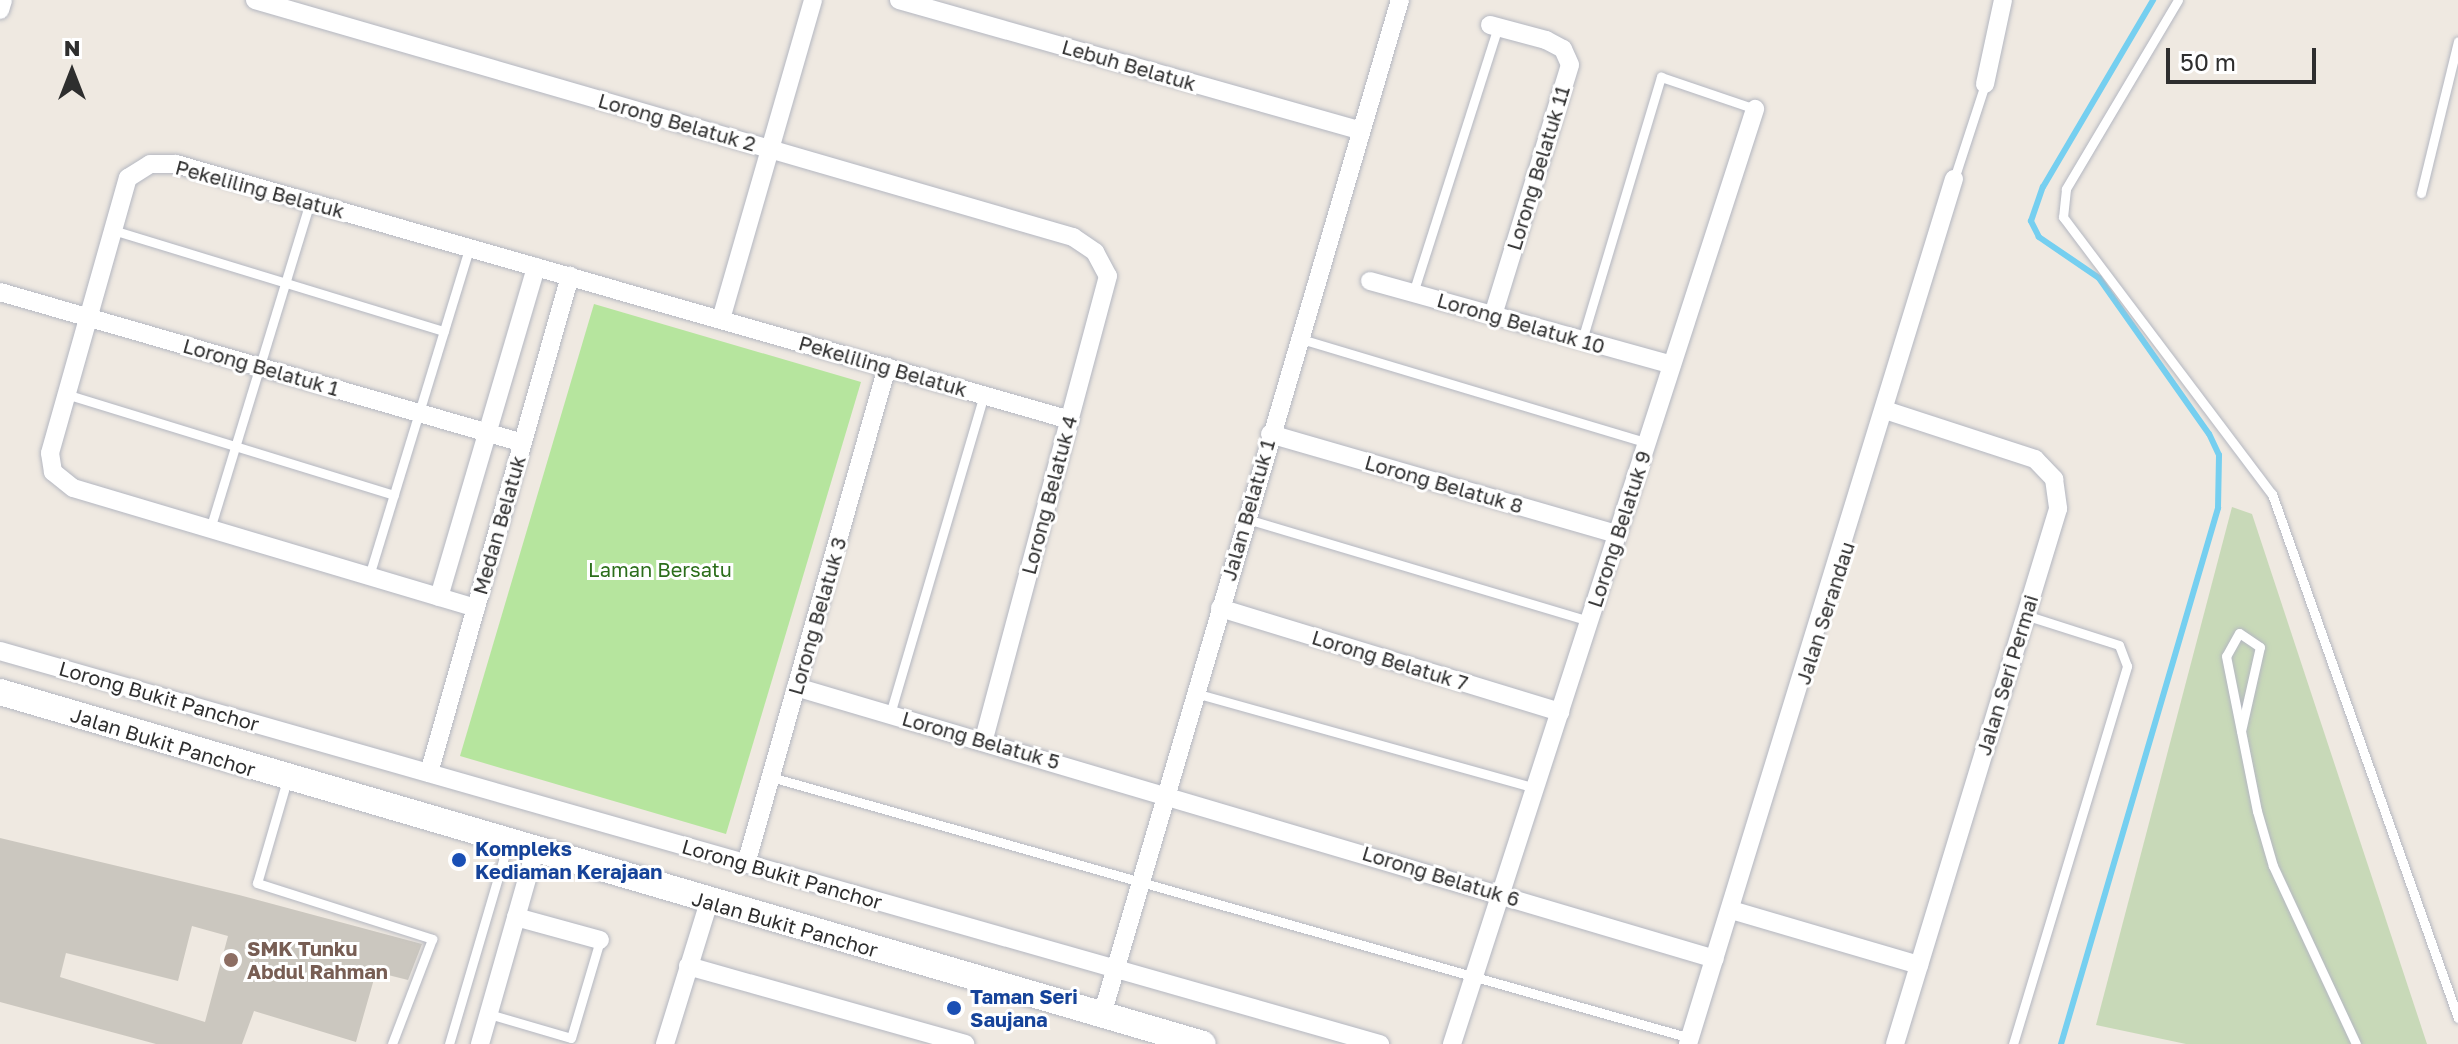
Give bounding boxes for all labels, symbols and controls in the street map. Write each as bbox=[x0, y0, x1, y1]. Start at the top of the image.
north arrow bbox=[32, 32, 112, 112]
scale bar bbox=[2170, 32, 2320, 82]
text: N bbox=[64, 34, 80, 61]
street label: Lebuh Belatuk bbox=[1059, 34, 1199, 96]
text: 50 m bbox=[2180, 47, 2236, 76]
street label: Lorong Belatuk 11 bbox=[1502, 83, 1574, 253]
street label: Lorong Belatuk 2 bbox=[595, 88, 759, 156]
street label: Pekeliling Belatuk bbox=[173, 155, 347, 223]
street label: Lorong Belatuk 10 bbox=[1434, 288, 1608, 358]
street label: Pekeliling Belatuk bbox=[796, 330, 970, 402]
street label: Lorong Belatuk 1 bbox=[180, 333, 342, 401]
street label: Lorong Belatuk 4 bbox=[1016, 413, 1082, 577]
street label: Jalan Belatuk 1 bbox=[1216, 437, 1280, 583]
street label: Lorong Belatuk 9 bbox=[1582, 448, 1656, 610]
street label: Lorong Belatuk 8 bbox=[1362, 450, 1526, 518]
street label: Medan Belatuk bbox=[468, 453, 530, 597]
street label: Lorong Belatuk 3 bbox=[783, 534, 851, 698]
street label: Jalan Serandau bbox=[1791, 539, 1859, 687]
park label: Laman Bersatu bbox=[588, 557, 732, 581]
street label: Jalan Seri Permai bbox=[1971, 592, 2043, 758]
street label: Lorong Belatuk 7 bbox=[1309, 625, 1471, 695]
street label: Lorong Bukit Panchor bbox=[56, 656, 262, 736]
street label: Jalan Bukit Panchor bbox=[68, 702, 258, 782]
street label: Lorong Belatuk 5 bbox=[899, 706, 1063, 774]
street label: Lorong Bukit Panchor bbox=[679, 834, 885, 914]
place label: Kompleks Kediaman Kerajaan bbox=[475, 836, 662, 883]
street label: Lorong Belatuk 6 bbox=[1359, 841, 1523, 911]
marker: Kompleks Kediaman Kerajaan bbox=[450, 851, 468, 869]
street label: Jalan Bukit Panchor bbox=[689, 886, 881, 962]
place label: SMK Tunku Abdul Rahman bbox=[247, 936, 388, 983]
marker: SMK Tunku Abdul Rahman bbox=[222, 951, 240, 969]
place label: Taman Seri Saujana bbox=[970, 984, 1078, 1031]
marker: Taman Seri Saujana bbox=[945, 999, 963, 1017]

